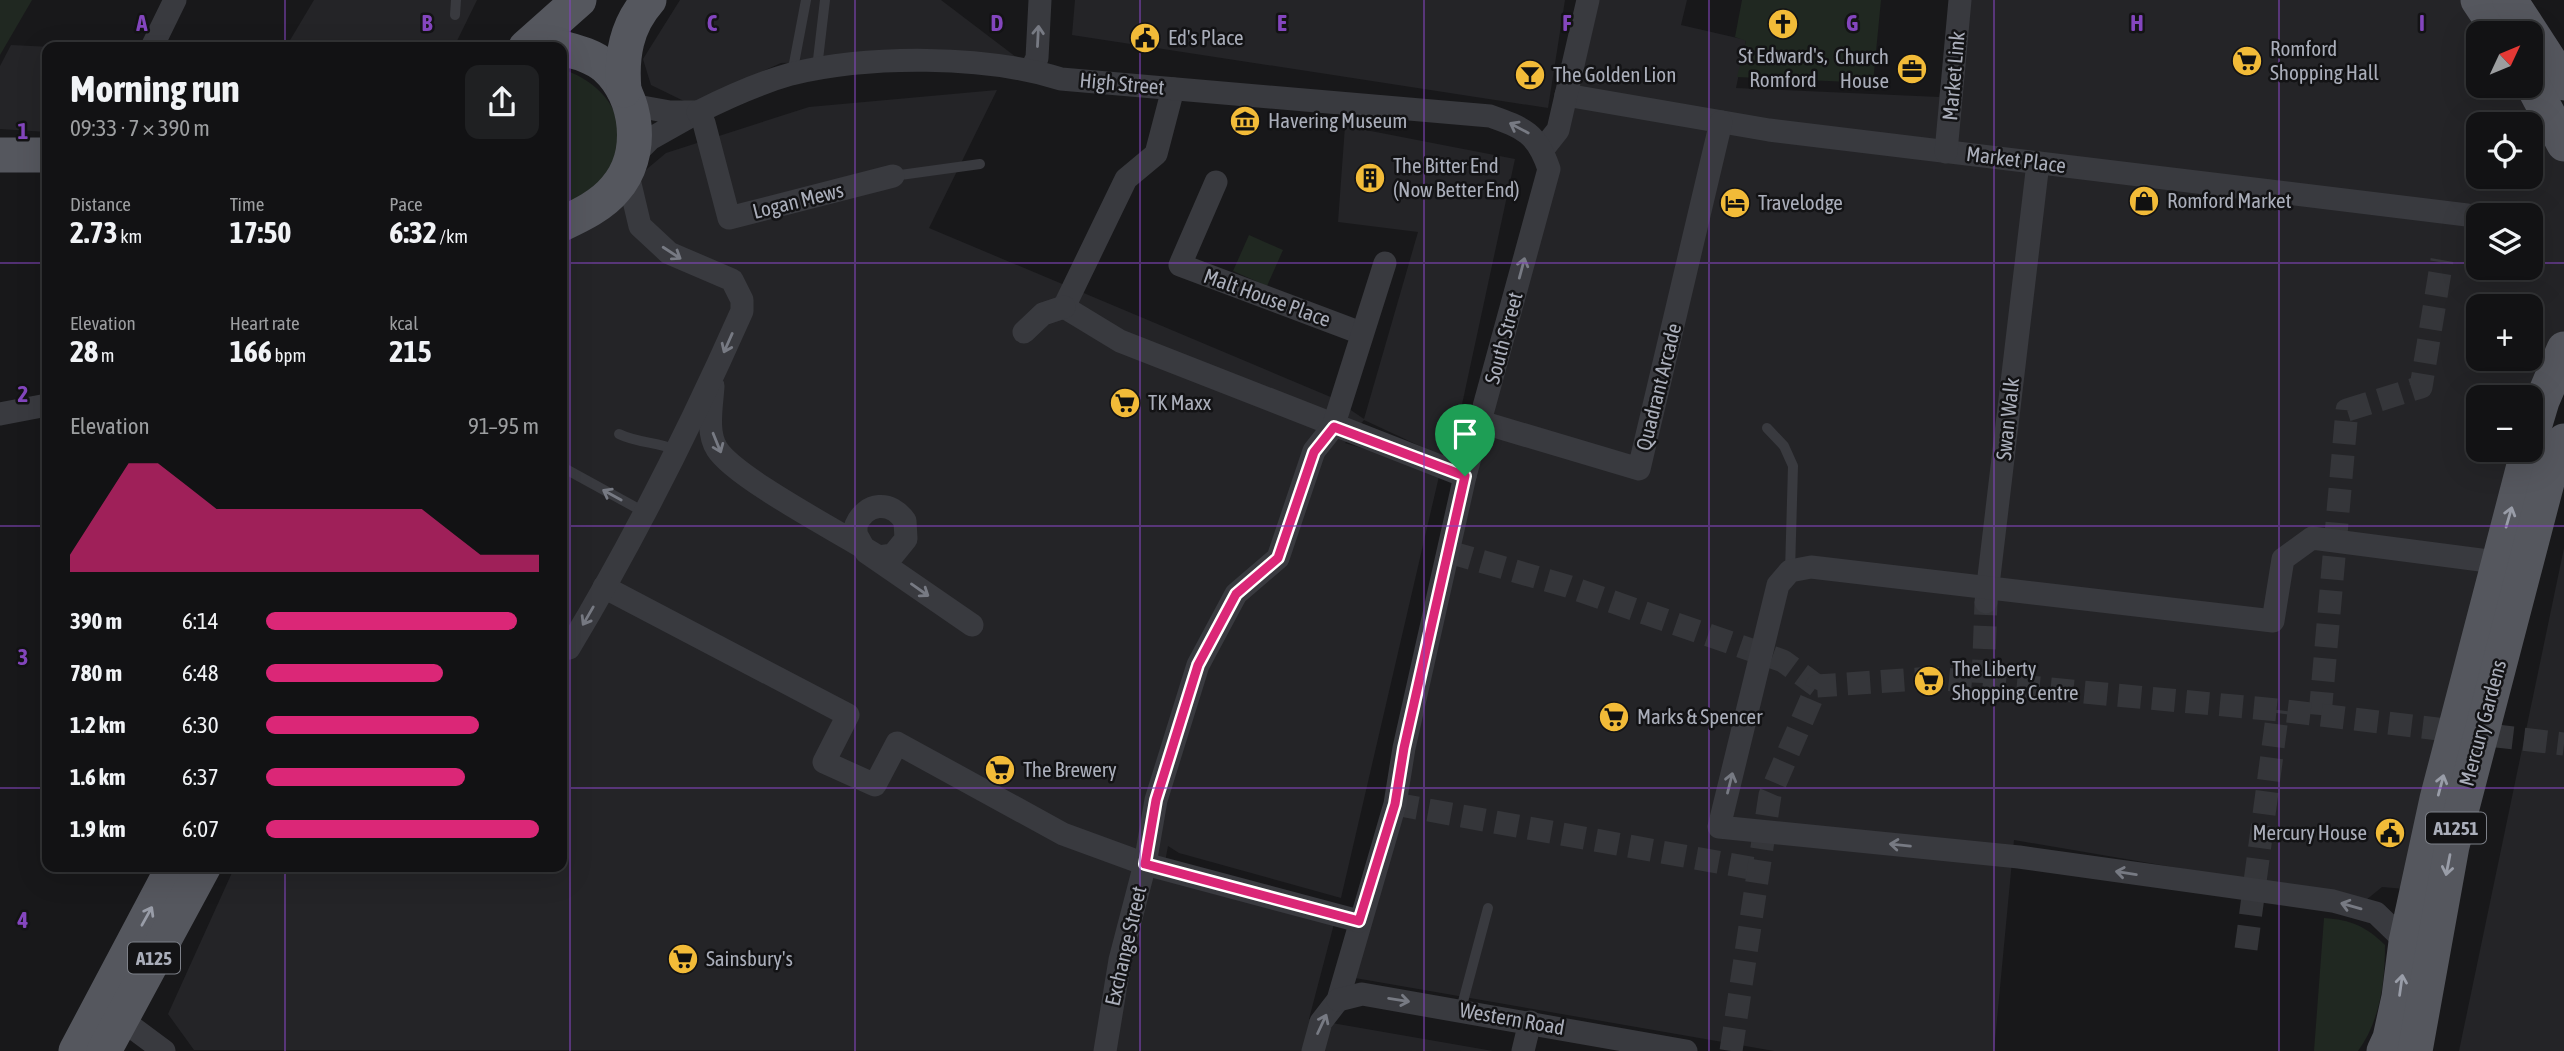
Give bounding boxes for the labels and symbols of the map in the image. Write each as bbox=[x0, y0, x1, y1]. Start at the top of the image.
church icon: St Edward's, Romford bbox=[1766, 7, 1800, 41]
text: A bbox=[135, 10, 148, 36]
text: B bbox=[422, 10, 433, 36]
text: C bbox=[707, 10, 718, 36]
text: D bbox=[991, 10, 1004, 36]
text: E bbox=[1277, 10, 1287, 36]
text: F bbox=[1562, 10, 1572, 36]
text: G bbox=[1846, 10, 1858, 36]
text: H bbox=[2130, 10, 2144, 36]
text: I bbox=[2419, 10, 2425, 36]
public building icon: Ed's Place bbox=[1128, 21, 1162, 55]
north arrow bbox=[2466, 21, 2543, 98]
one-way arrow bbox=[1032, 24, 1045, 47]
place label: Ed's Place bbox=[1168, 25, 1244, 49]
street label: Market Link bbox=[1937, 30, 1969, 122]
place label: Romford Shopping Hall bbox=[2270, 36, 2379, 84]
place label: St Edward's, Romford bbox=[1738, 43, 1828, 91]
place label: Church House bbox=[1835, 44, 1889, 92]
supermarket icon: Romford Shopping Hall bbox=[2230, 44, 2264, 78]
office icon: Church House bbox=[1895, 52, 1929, 86]
bar icon: The Golden Lion bbox=[1513, 58, 1547, 92]
place label: The Golden Lion bbox=[1553, 62, 1676, 86]
street label: High Street bbox=[1079, 67, 1166, 99]
museum icon: Havering Museum bbox=[1228, 104, 1262, 138]
place label: Havering Museum bbox=[1268, 108, 1407, 132]
text: 1 bbox=[18, 118, 29, 144]
one-way arrow bbox=[1510, 121, 1530, 135]
street label: Market Place bbox=[1965, 141, 2067, 177]
place label: The Bitter End (Now Better End) bbox=[1393, 153, 1520, 201]
building icon: The Bitter End (Now Better End) bbox=[1353, 161, 1387, 195]
street label: Logan Mews bbox=[750, 177, 846, 223]
shop icon: Romford Market bbox=[2127, 184, 2161, 218]
hotel icon: Travelodge bbox=[1718, 186, 1752, 220]
place label: Romford Market bbox=[2167, 188, 2292, 212]
place label: Travelodge bbox=[1758, 190, 1843, 214]
one-way arrow bbox=[662, 246, 681, 260]
one-way arrow bbox=[1517, 258, 1530, 280]
street label: Malt House Place bbox=[1201, 263, 1334, 331]
street label: South Street bbox=[1479, 289, 1527, 386]
street label: Quadrant Arcade bbox=[1631, 321, 1685, 453]
one-way arrow bbox=[721, 332, 734, 353]
street label: Swan Walk bbox=[1991, 376, 2023, 461]
text: 2 bbox=[18, 381, 28, 407]
supermarket icon: TK Maxx bbox=[1108, 386, 1142, 420]
place label: TK Maxx bbox=[1148, 390, 1212, 414]
pin bbox=[1435, 404, 1495, 476]
one-way arrow bbox=[711, 432, 724, 453]
one-way arrow bbox=[603, 488, 623, 502]
one-way arrow bbox=[2503, 506, 2516, 529]
one-way arrow bbox=[910, 583, 930, 597]
one-way arrow bbox=[581, 605, 595, 625]
text: 3 bbox=[18, 644, 28, 670]
place label: The Liberty Shopping Centre bbox=[1952, 656, 2079, 704]
street label: Mercury Gardens bbox=[2454, 657, 2510, 788]
supermarket icon: The Liberty Shopping Centre bbox=[1912, 664, 1946, 698]
supermarket icon: Marks & Spencer bbox=[1597, 700, 1631, 734]
place label: Marks & Spencer bbox=[1637, 704, 1763, 728]
supermarket icon: The Brewery bbox=[983, 753, 1017, 787]
place label: The Brewery bbox=[1023, 757, 1117, 781]
one-way arrow bbox=[1724, 772, 1737, 795]
one-way arrow bbox=[2435, 774, 2448, 797]
road number: A1251 bbox=[2426, 813, 2486, 844]
public building icon: Mercury House bbox=[2373, 816, 2407, 850]
place label: Mercury House bbox=[2252, 820, 2367, 844]
one-way arrow bbox=[1889, 838, 1912, 851]
one-way arrow bbox=[2441, 853, 2454, 876]
one-way arrow bbox=[2115, 866, 2138, 879]
street label: Exchange Street bbox=[1100, 884, 1150, 1008]
one-way arrow bbox=[2340, 899, 2363, 912]
one-way arrow bbox=[140, 906, 154, 926]
text: 4 bbox=[17, 907, 29, 933]
road number: A125 bbox=[128, 942, 180, 974]
supermarket icon: Sainsbury's bbox=[666, 942, 700, 976]
place label: Sainsbury's bbox=[706, 946, 793, 970]
one-way arrow bbox=[2394, 974, 2407, 997]
one-way arrow bbox=[1387, 994, 1410, 1007]
street label: Western Road bbox=[1458, 997, 1567, 1039]
one-way arrow bbox=[1316, 1014, 1329, 1035]

